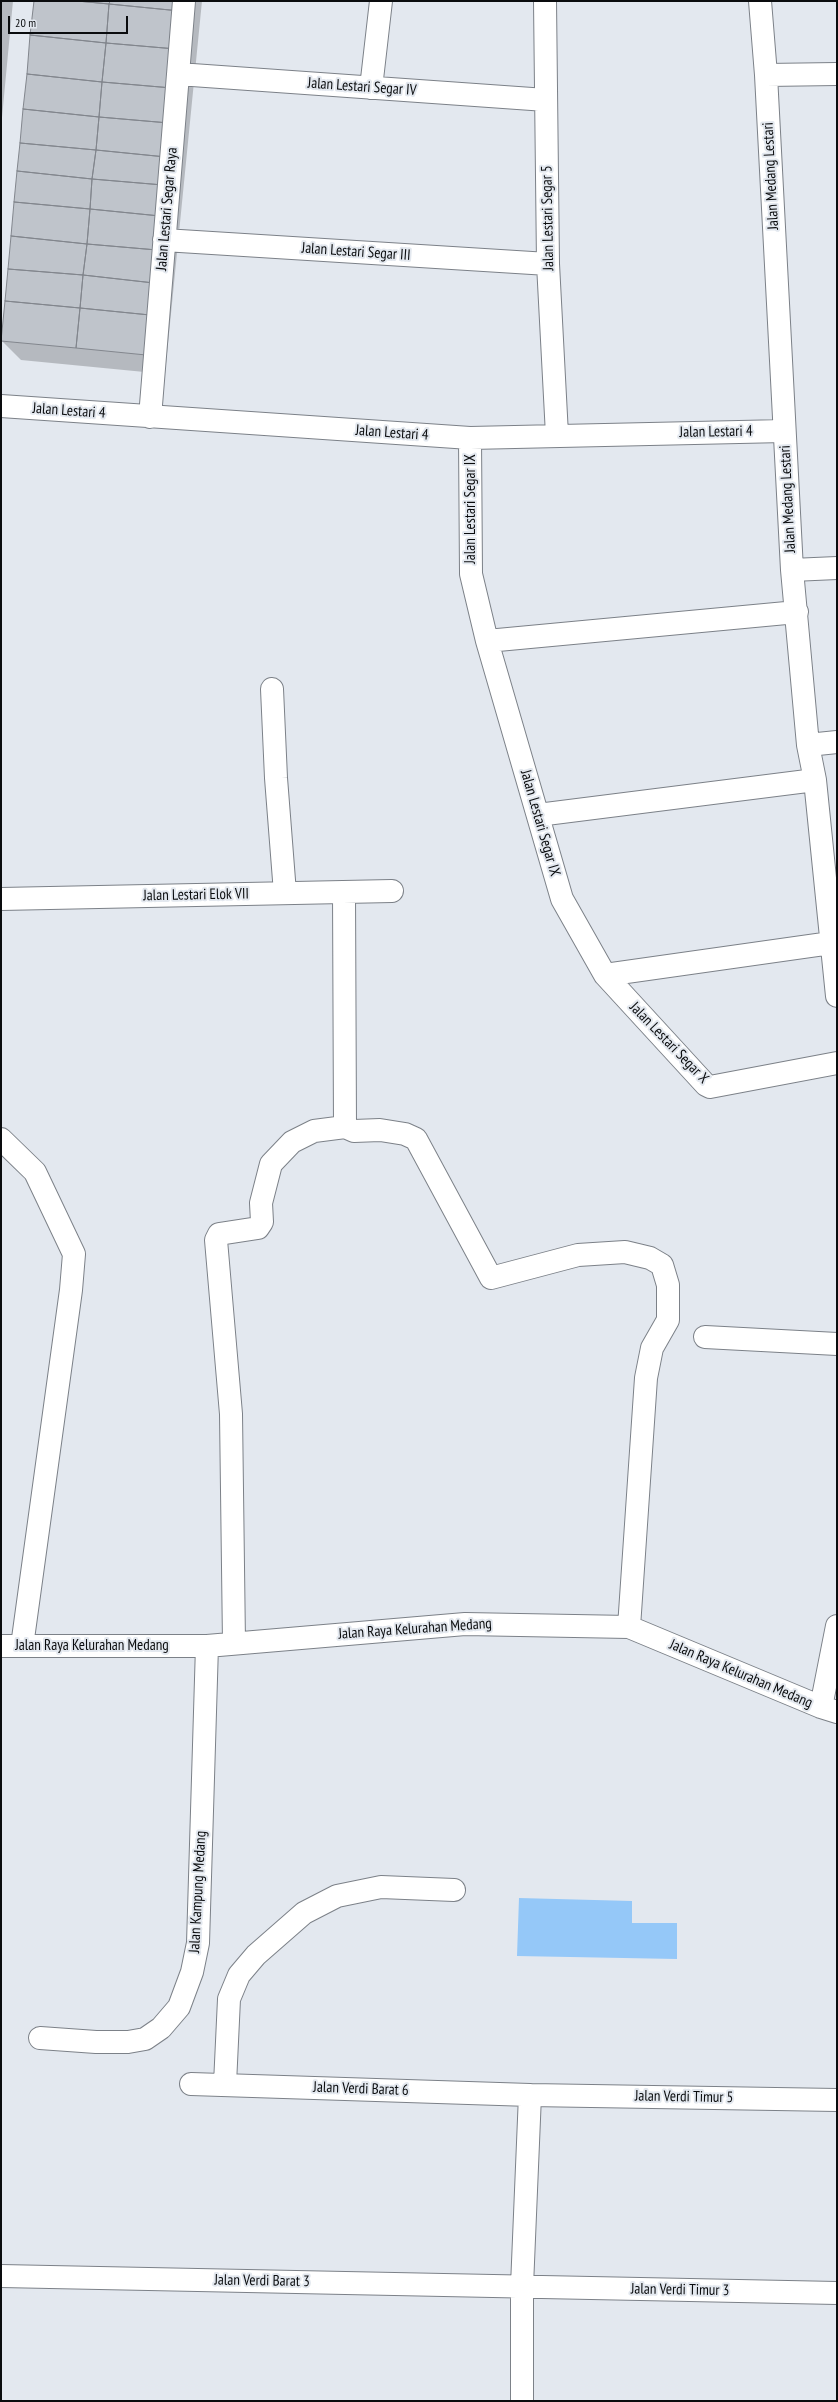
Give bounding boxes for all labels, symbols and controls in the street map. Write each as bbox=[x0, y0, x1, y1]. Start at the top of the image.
scale bar bbox=[10, 8, 130, 34]
text: 20 m bbox=[15, 15, 36, 30]
street label: Jalan Lestari Segar IV bbox=[307, 74, 417, 100]
street label: Jalan Medang Lestari bbox=[759, 122, 783, 230]
street label: Jalan Lestari Segar Raya bbox=[153, 147, 181, 271]
street label: Jalan Lestari Segar 5 bbox=[538, 165, 558, 271]
street label: Jalan Lestari Segar III bbox=[301, 239, 411, 265]
street label: Jalan Lestari 4 bbox=[32, 399, 106, 423]
street label: Jalan Lestari 4 bbox=[355, 421, 429, 445]
street label: Jalan Lestari 4 bbox=[679, 422, 753, 442]
street label: Jalan Medang Lestari bbox=[776, 445, 800, 553]
street label: Jalan Lestari Segar IX bbox=[462, 454, 480, 564]
street label: Jalan Lestari Segar IX bbox=[516, 768, 564, 878]
street label: Jalan Lestari Elok VII bbox=[143, 885, 249, 905]
street label: Jalan Lestari Segar X bbox=[626, 999, 712, 1087]
street label: Jalan Raya Kelurahan Medang bbox=[338, 1615, 492, 1643]
street label: Jalan Raya Kelurahan Medang bbox=[667, 1636, 815, 1712]
street label: Jalan Raya Kelurahan Medang bbox=[15, 1637, 169, 1655]
street label: Jalan Kampung Medang bbox=[186, 1830, 210, 1954]
street label: Jalan Verdi Barat 6 bbox=[313, 2078, 409, 2100]
street label: Jalan Verdi Timur 5 bbox=[635, 2087, 733, 2107]
street label: Jalan Verdi Barat 3 bbox=[214, 2271, 310, 2291]
street label: Jalan Verdi Timur 3 bbox=[631, 2280, 729, 2300]

